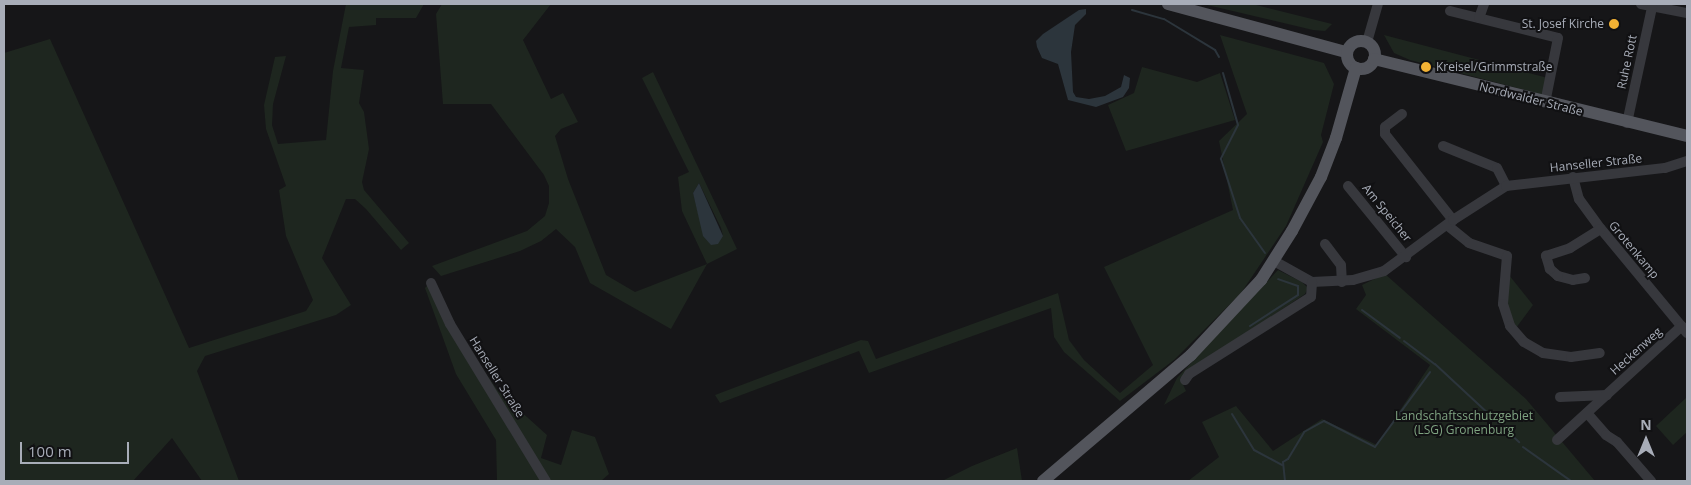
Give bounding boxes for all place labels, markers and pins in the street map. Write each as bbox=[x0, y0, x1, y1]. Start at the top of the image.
place label: St. Josef Kirche bbox=[1522, 17, 1604, 31]
marker: St. Josef Kirche bbox=[1608, 18, 1620, 30]
place label: Kreisel/Grimmstraße bbox=[1436, 60, 1553, 74]
marker: Kreisel/Grimmstraße bbox=[1420, 61, 1432, 73]

